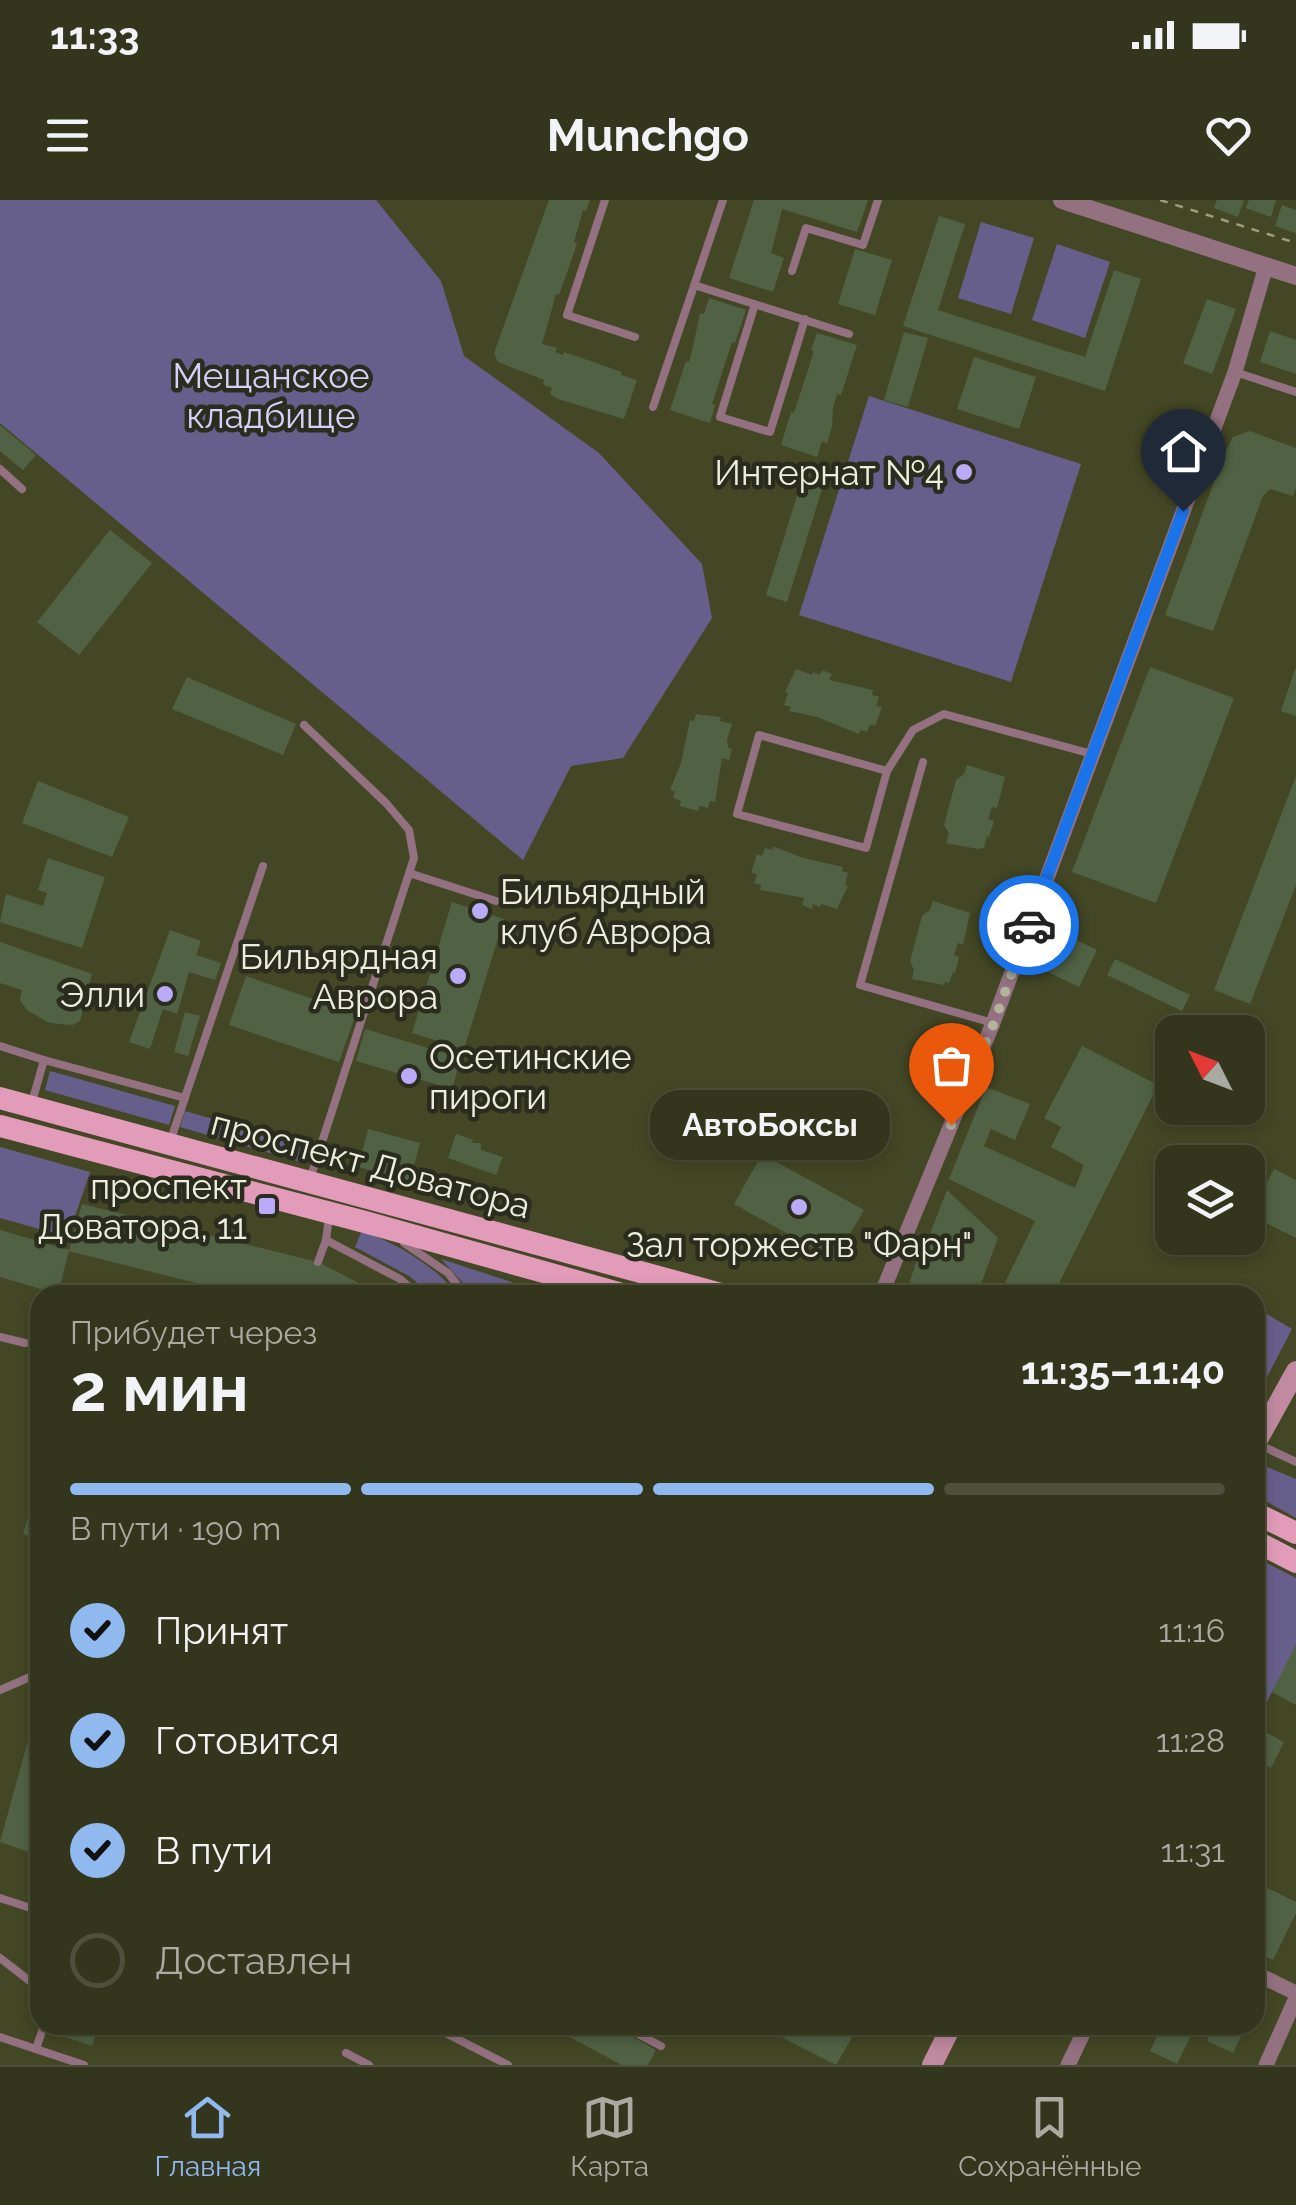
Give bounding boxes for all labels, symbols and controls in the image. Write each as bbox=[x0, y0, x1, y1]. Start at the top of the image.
text: 11:33 bbox=[50, 13, 139, 58]
icon: menu bbox=[40, 108, 95, 163]
icon: heart bbox=[1201, 108, 1256, 163]
text: Munchgo bbox=[547, 109, 749, 162]
park label: Мещанское кладбище bbox=[172, 355, 370, 436]
pin bbox=[1141, 409, 1226, 512]
icon: home bbox=[1156, 424, 1211, 479]
place label: Интернат №4 bbox=[714, 452, 944, 493]
marker: Интернат №4 bbox=[953, 461, 975, 483]
place label: Бильярдный клуб Аврора bbox=[500, 871, 712, 952]
courier bbox=[979, 875, 1079, 975]
icon: car bbox=[1002, 898, 1057, 953]
marker: Бильярдный клуб Аврора bbox=[469, 900, 491, 922]
place label: Бильярдная Аврора bbox=[240, 936, 438, 1017]
marker: Бильярдная Аврора bbox=[447, 965, 469, 987]
place label: Элли bbox=[59, 974, 145, 1015]
marker: Элли bbox=[154, 983, 176, 1005]
north arrow bbox=[1155, 1015, 1265, 1125]
map controls bbox=[1155, 1015, 1265, 1255]
pin bbox=[909, 1023, 994, 1126]
place label: Осетинские пироги bbox=[429, 1036, 632, 1117]
icon: bag bbox=[924, 1038, 979, 1093]
marker: Осетинские пироги bbox=[398, 1065, 420, 1087]
callout: АвтоБоксы bbox=[651, 1090, 891, 1160]
street label: проспект Доватора bbox=[207, 1102, 535, 1226]
text: АвтоБоксы bbox=[682, 1106, 858, 1143]
button: layers bbox=[1155, 1145, 1265, 1255]
place label: проспект Доватора, 11 bbox=[38, 1166, 247, 1247]
marker: проспект Доватора, 11 bbox=[256, 1195, 278, 1217]
marker: Зал торжеств "Фарн" bbox=[788, 1196, 810, 1218]
place label: Зал торжеств "Фарн" bbox=[626, 1224, 972, 1265]
text: Прибудет через bbox=[70, 1314, 317, 1351]
text: 11:35–11:40 bbox=[1021, 1348, 1225, 1393]
text: 2 мин bbox=[70, 1350, 249, 1426]
text: В пути · 190 m bbox=[70, 1510, 281, 1547]
icon: check bbox=[70, 1603, 125, 1658]
text: Принят bbox=[155, 1608, 288, 1653]
text: 11:16 bbox=[1159, 1612, 1225, 1649]
icon: check bbox=[70, 1713, 125, 1768]
text: Готовится bbox=[155, 1718, 339, 1763]
text: 11:28 bbox=[1156, 1722, 1225, 1759]
icon: check bbox=[70, 1823, 125, 1878]
text: В пути bbox=[155, 1828, 273, 1873]
text: 11:31 bbox=[1161, 1832, 1225, 1869]
text: Доставлен bbox=[155, 1938, 352, 1983]
tab: Главная bbox=[155, 2090, 261, 2183]
tab: Карта bbox=[570, 2090, 649, 2183]
tab: Сохранённые bbox=[958, 2090, 1141, 2183]

